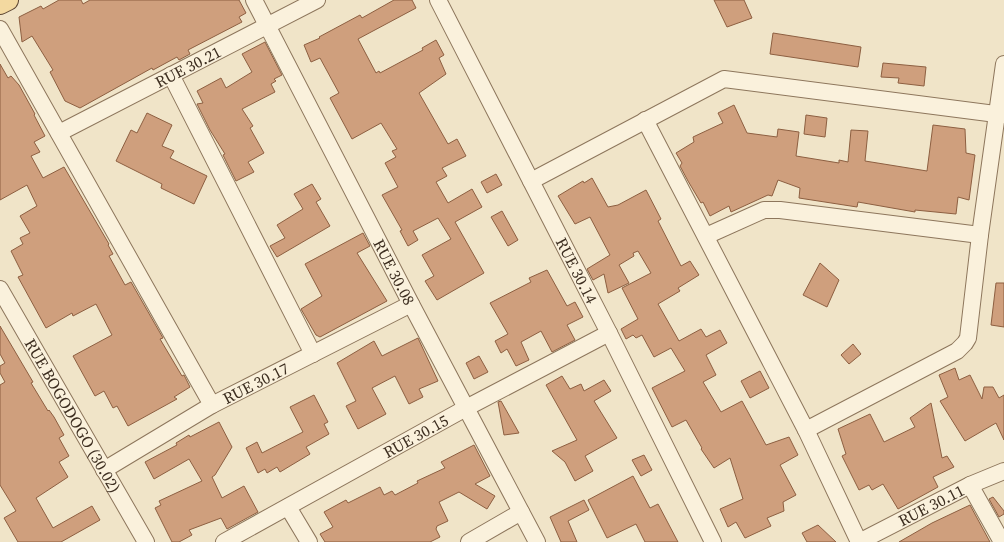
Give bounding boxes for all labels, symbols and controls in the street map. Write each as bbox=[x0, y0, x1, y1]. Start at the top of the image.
street label: RUE 30.21 bbox=[151, 40, 225, 93]
street label: RUE 30.14 bbox=[551, 234, 603, 307]
street label: RUE 30.08 bbox=[368, 235, 421, 309]
street label: RUE BOGODOGO (30.02) bbox=[20, 334, 126, 497]
street label: RUE 30.17 bbox=[219, 357, 293, 409]
street label: RUE 30.15 bbox=[379, 409, 452, 463]
street label: RUE 30.11 bbox=[894, 479, 968, 531]

